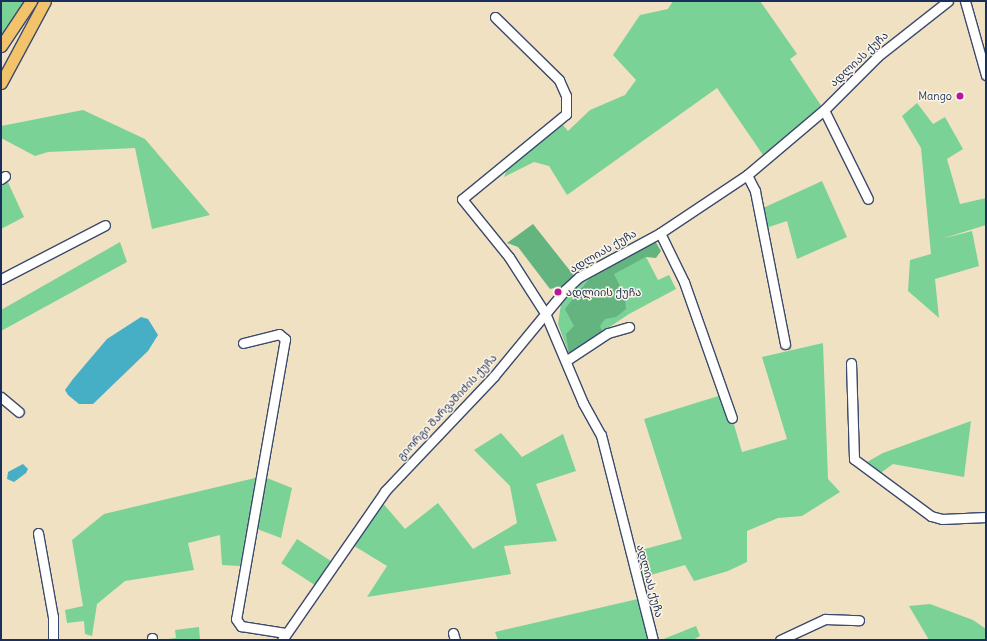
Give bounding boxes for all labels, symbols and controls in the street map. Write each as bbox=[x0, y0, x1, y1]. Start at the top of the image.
street label: ადლიას ქუჩა bbox=[827, 29, 891, 89]
place label: Mango bbox=[918, 89, 952, 103]
marker: Mango bbox=[955, 91, 965, 101]
street label: ადლიას ქუჩა bbox=[567, 227, 639, 275]
place label: ადლიის ქუჩა bbox=[566, 285, 641, 299]
marker: ადლიის ქუჩა bbox=[553, 287, 563, 297]
street label: გიორგი შარვაშიძის ქუჩა bbox=[394, 351, 500, 463]
street label: ადლიას ქუჩა bbox=[634, 543, 666, 619]

